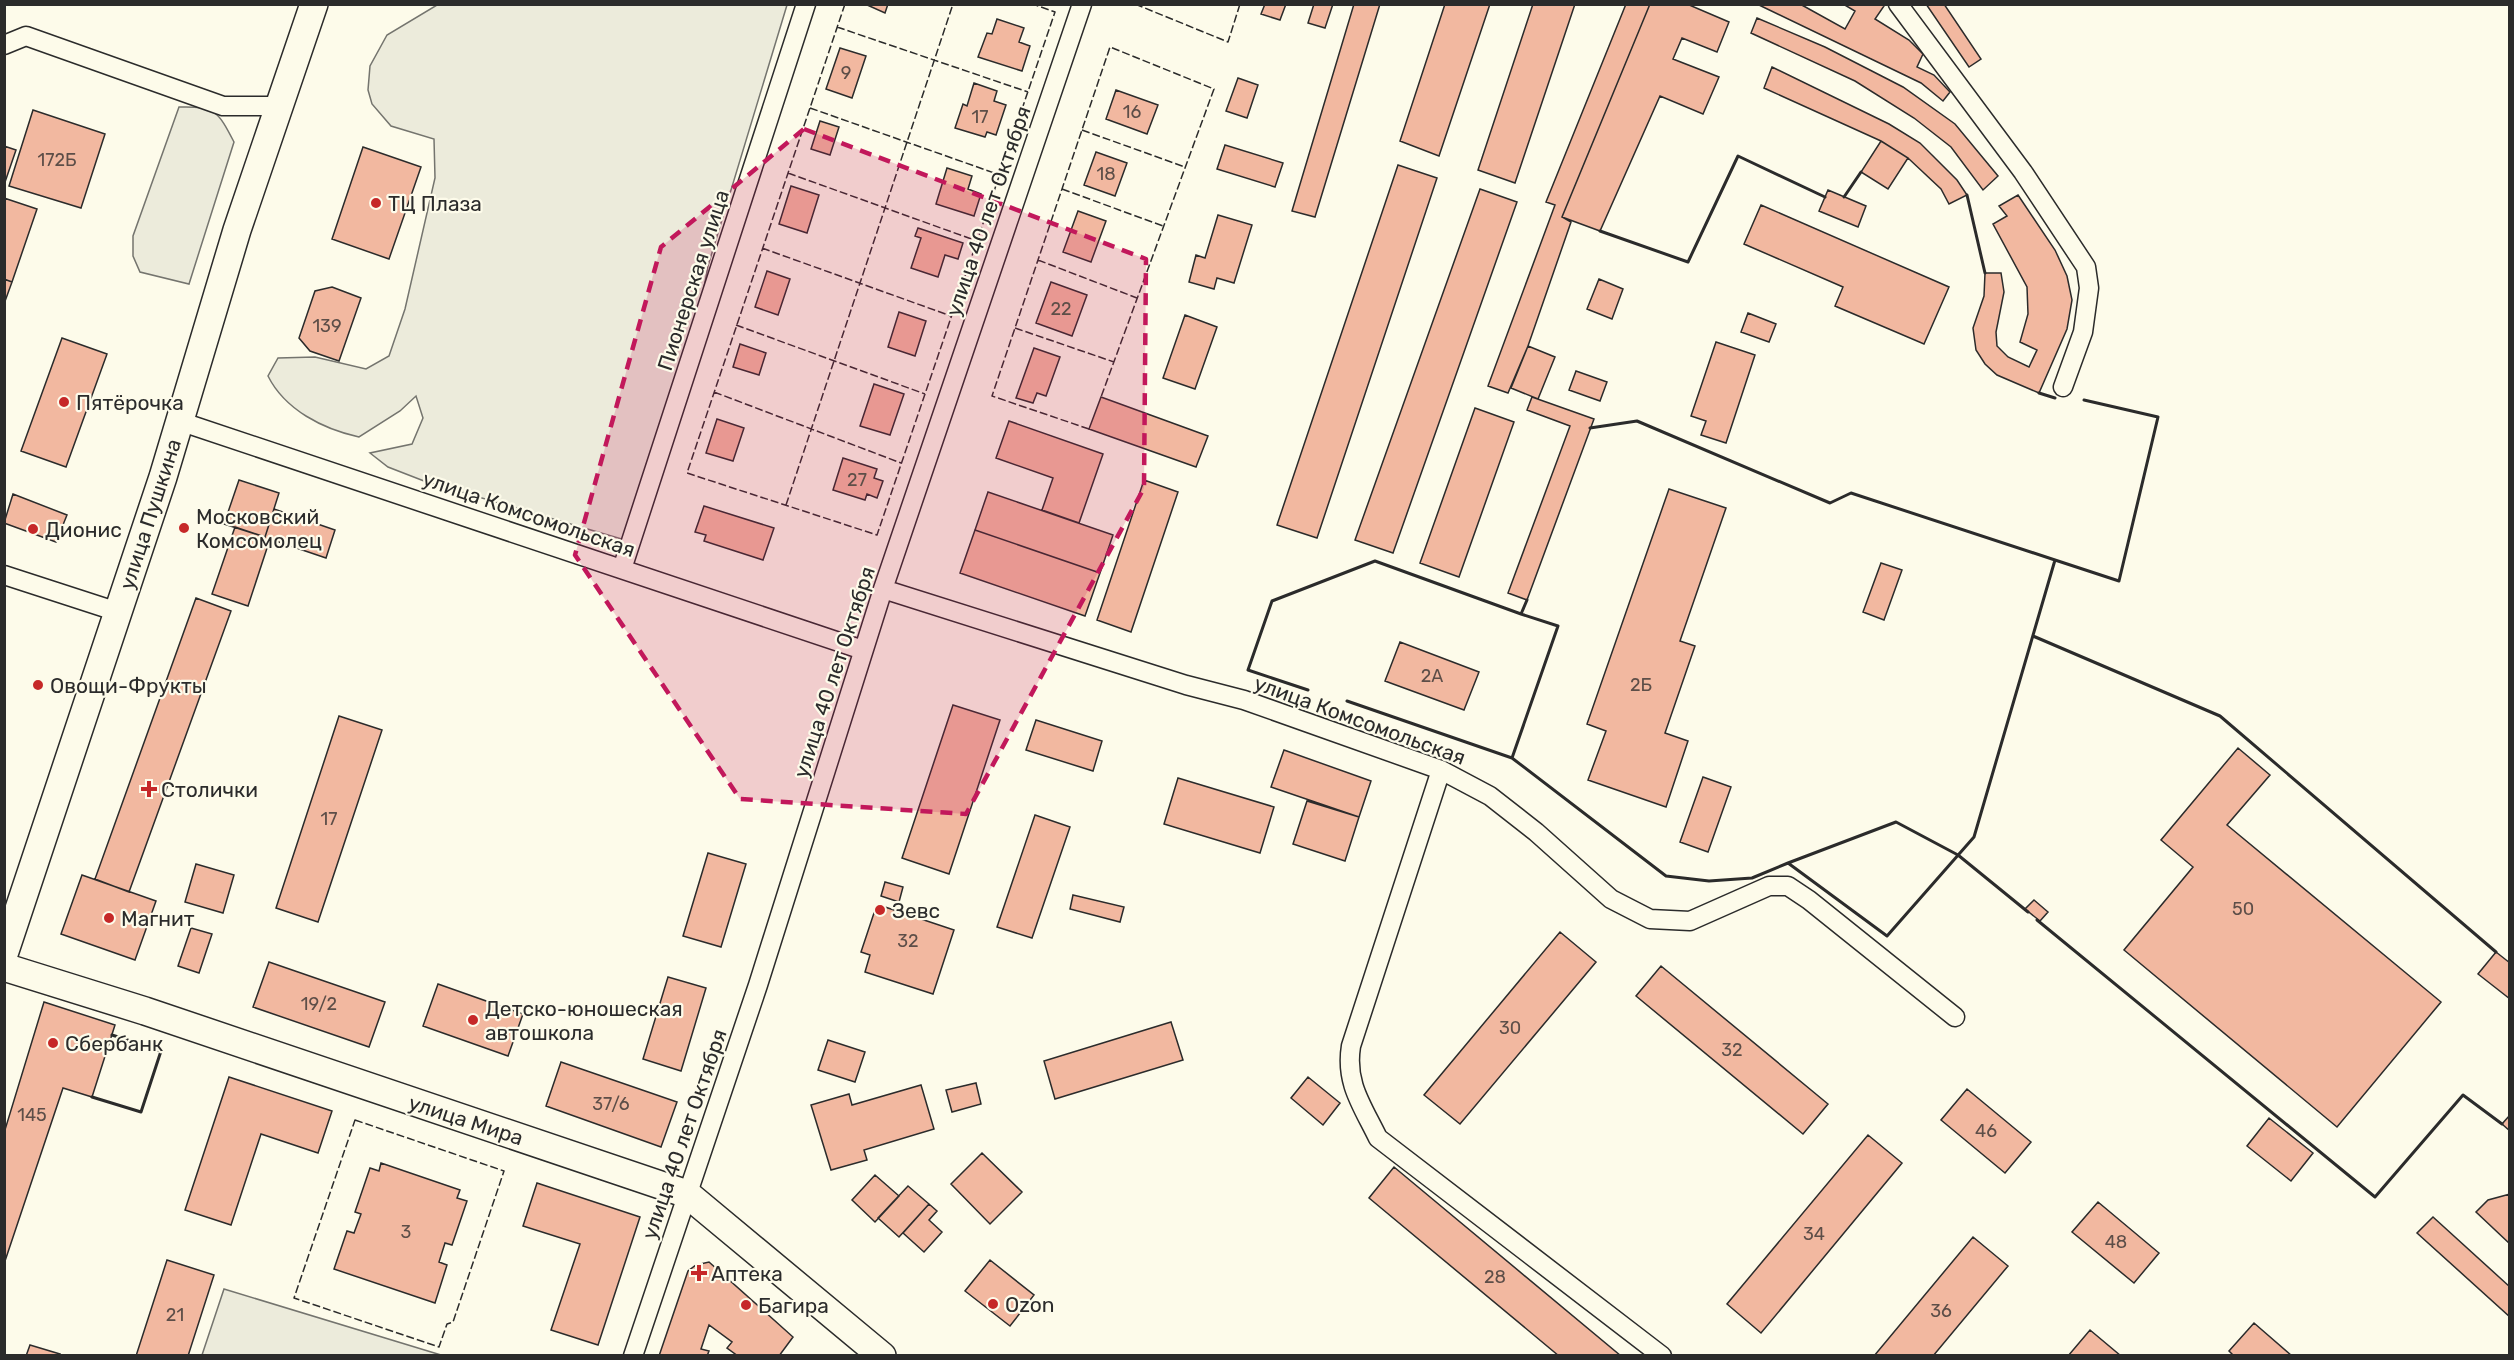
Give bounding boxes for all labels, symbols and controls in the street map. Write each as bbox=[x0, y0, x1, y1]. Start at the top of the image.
house number: 9 bbox=[841, 62, 851, 84]
house number: 16 bbox=[1123, 101, 1141, 123]
street label: улица 40 лет Октября bbox=[940, 103, 1036, 319]
house number: 17 bbox=[972, 106, 988, 128]
house number: 172Б bbox=[37, 149, 77, 171]
house number: 18 bbox=[1096, 163, 1116, 185]
street label: Пионерская улица bbox=[652, 187, 734, 373]
place label: ТЦ Плаза bbox=[388, 191, 482, 216]
marker: ТЦ Плаза bbox=[369, 196, 383, 210]
house number: 22 bbox=[1050, 298, 1072, 320]
house number: 139 bbox=[312, 315, 342, 337]
place label: Пятёрочка bbox=[76, 390, 184, 415]
marker: Пятёрочка bbox=[57, 395, 71, 409]
street label: улица Пушкина bbox=[114, 435, 186, 593]
street label: улица Комсомольская bbox=[419, 466, 639, 562]
house number: 27 bbox=[847, 469, 867, 491]
place label: Московский Комсомолец bbox=[196, 504, 322, 553]
place label: Дионис bbox=[45, 517, 122, 542]
marker: Московский Комсомолец bbox=[177, 521, 191, 535]
marker: Дионис bbox=[26, 522, 40, 536]
street label: улица 40 лет Октября bbox=[788, 563, 880, 781]
house number: 2А bbox=[1421, 665, 1443, 687]
street label: улица Комсомольская bbox=[1251, 670, 1469, 770]
place label: Овощи-Фрукты bbox=[50, 673, 207, 698]
house number: 2Б bbox=[1630, 674, 1652, 696]
marker: Овощи-Фрукты bbox=[31, 678, 45, 692]
place label: Столички bbox=[161, 777, 258, 802]
marker: Столички bbox=[142, 782, 156, 796]
house number: 17 bbox=[321, 808, 337, 830]
place label: Зевс bbox=[892, 898, 940, 923]
house number: 50 bbox=[2232, 898, 2254, 920]
marker: Зевс bbox=[873, 903, 887, 917]
place label: Магнит bbox=[121, 906, 195, 931]
marker: Магнит bbox=[102, 911, 116, 925]
house number: 32 bbox=[897, 930, 919, 952]
house number: 19/2 bbox=[301, 993, 337, 1015]
place label: Детско-юношеская автошкола bbox=[485, 996, 683, 1045]
marker: Детско-юношеская автошкола bbox=[466, 1013, 480, 1027]
house number: 30 bbox=[1499, 1017, 1521, 1039]
street label: улица 40 лет Октября bbox=[636, 1026, 732, 1242]
place label: Сбербанк bbox=[65, 1031, 163, 1056]
marker: Сбербанк bbox=[46, 1036, 60, 1050]
house number: 32 bbox=[1721, 1039, 1743, 1061]
street label: улица Мира bbox=[405, 1090, 527, 1150]
house number: 37/6 bbox=[592, 1093, 630, 1115]
house number: 145 bbox=[17, 1104, 47, 1126]
house number: 46 bbox=[1975, 1120, 1997, 1142]
house number: 3 bbox=[401, 1221, 411, 1243]
house number: 34 bbox=[1803, 1223, 1825, 1245]
house number: 48 bbox=[2105, 1231, 2127, 1253]
place label: Аптека bbox=[711, 1261, 783, 1286]
marker: Аптека bbox=[692, 1266, 706, 1280]
house number: 28 bbox=[1484, 1266, 1506, 1288]
place label: Ozon bbox=[1005, 1292, 1055, 1317]
place label: Багира bbox=[758, 1293, 829, 1318]
marker: Ozon bbox=[986, 1297, 1000, 1311]
marker: Багира bbox=[739, 1298, 753, 1312]
house number: 36 bbox=[1930, 1300, 1952, 1322]
house number: 21 bbox=[166, 1304, 184, 1326]

